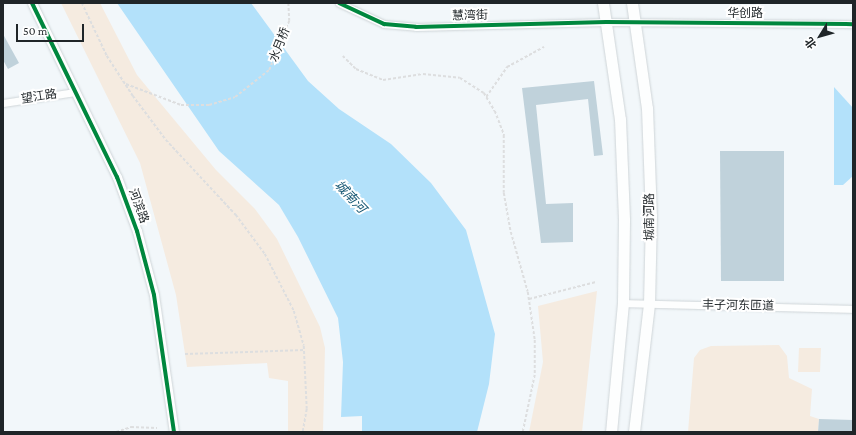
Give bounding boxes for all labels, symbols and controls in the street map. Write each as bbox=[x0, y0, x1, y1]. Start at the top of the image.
street label: 华创路 bbox=[727, 7, 763, 21]
street label: 慧湾街 bbox=[452, 8, 488, 24]
scale bar bbox=[18, 16, 86, 42]
north arrow bbox=[800, 16, 840, 56]
text: 50 m bbox=[23, 24, 47, 38]
street label: 水月桥 bbox=[267, 26, 293, 64]
text: 北 bbox=[802, 35, 819, 51]
street label: 望江路 bbox=[20, 87, 58, 107]
water label: 城南河 bbox=[331, 177, 369, 217]
street label: 河滨路 bbox=[125, 187, 151, 225]
street label: 城南河路 bbox=[643, 193, 657, 241]
street label: 丰子河东匝道 bbox=[702, 298, 774, 314]

